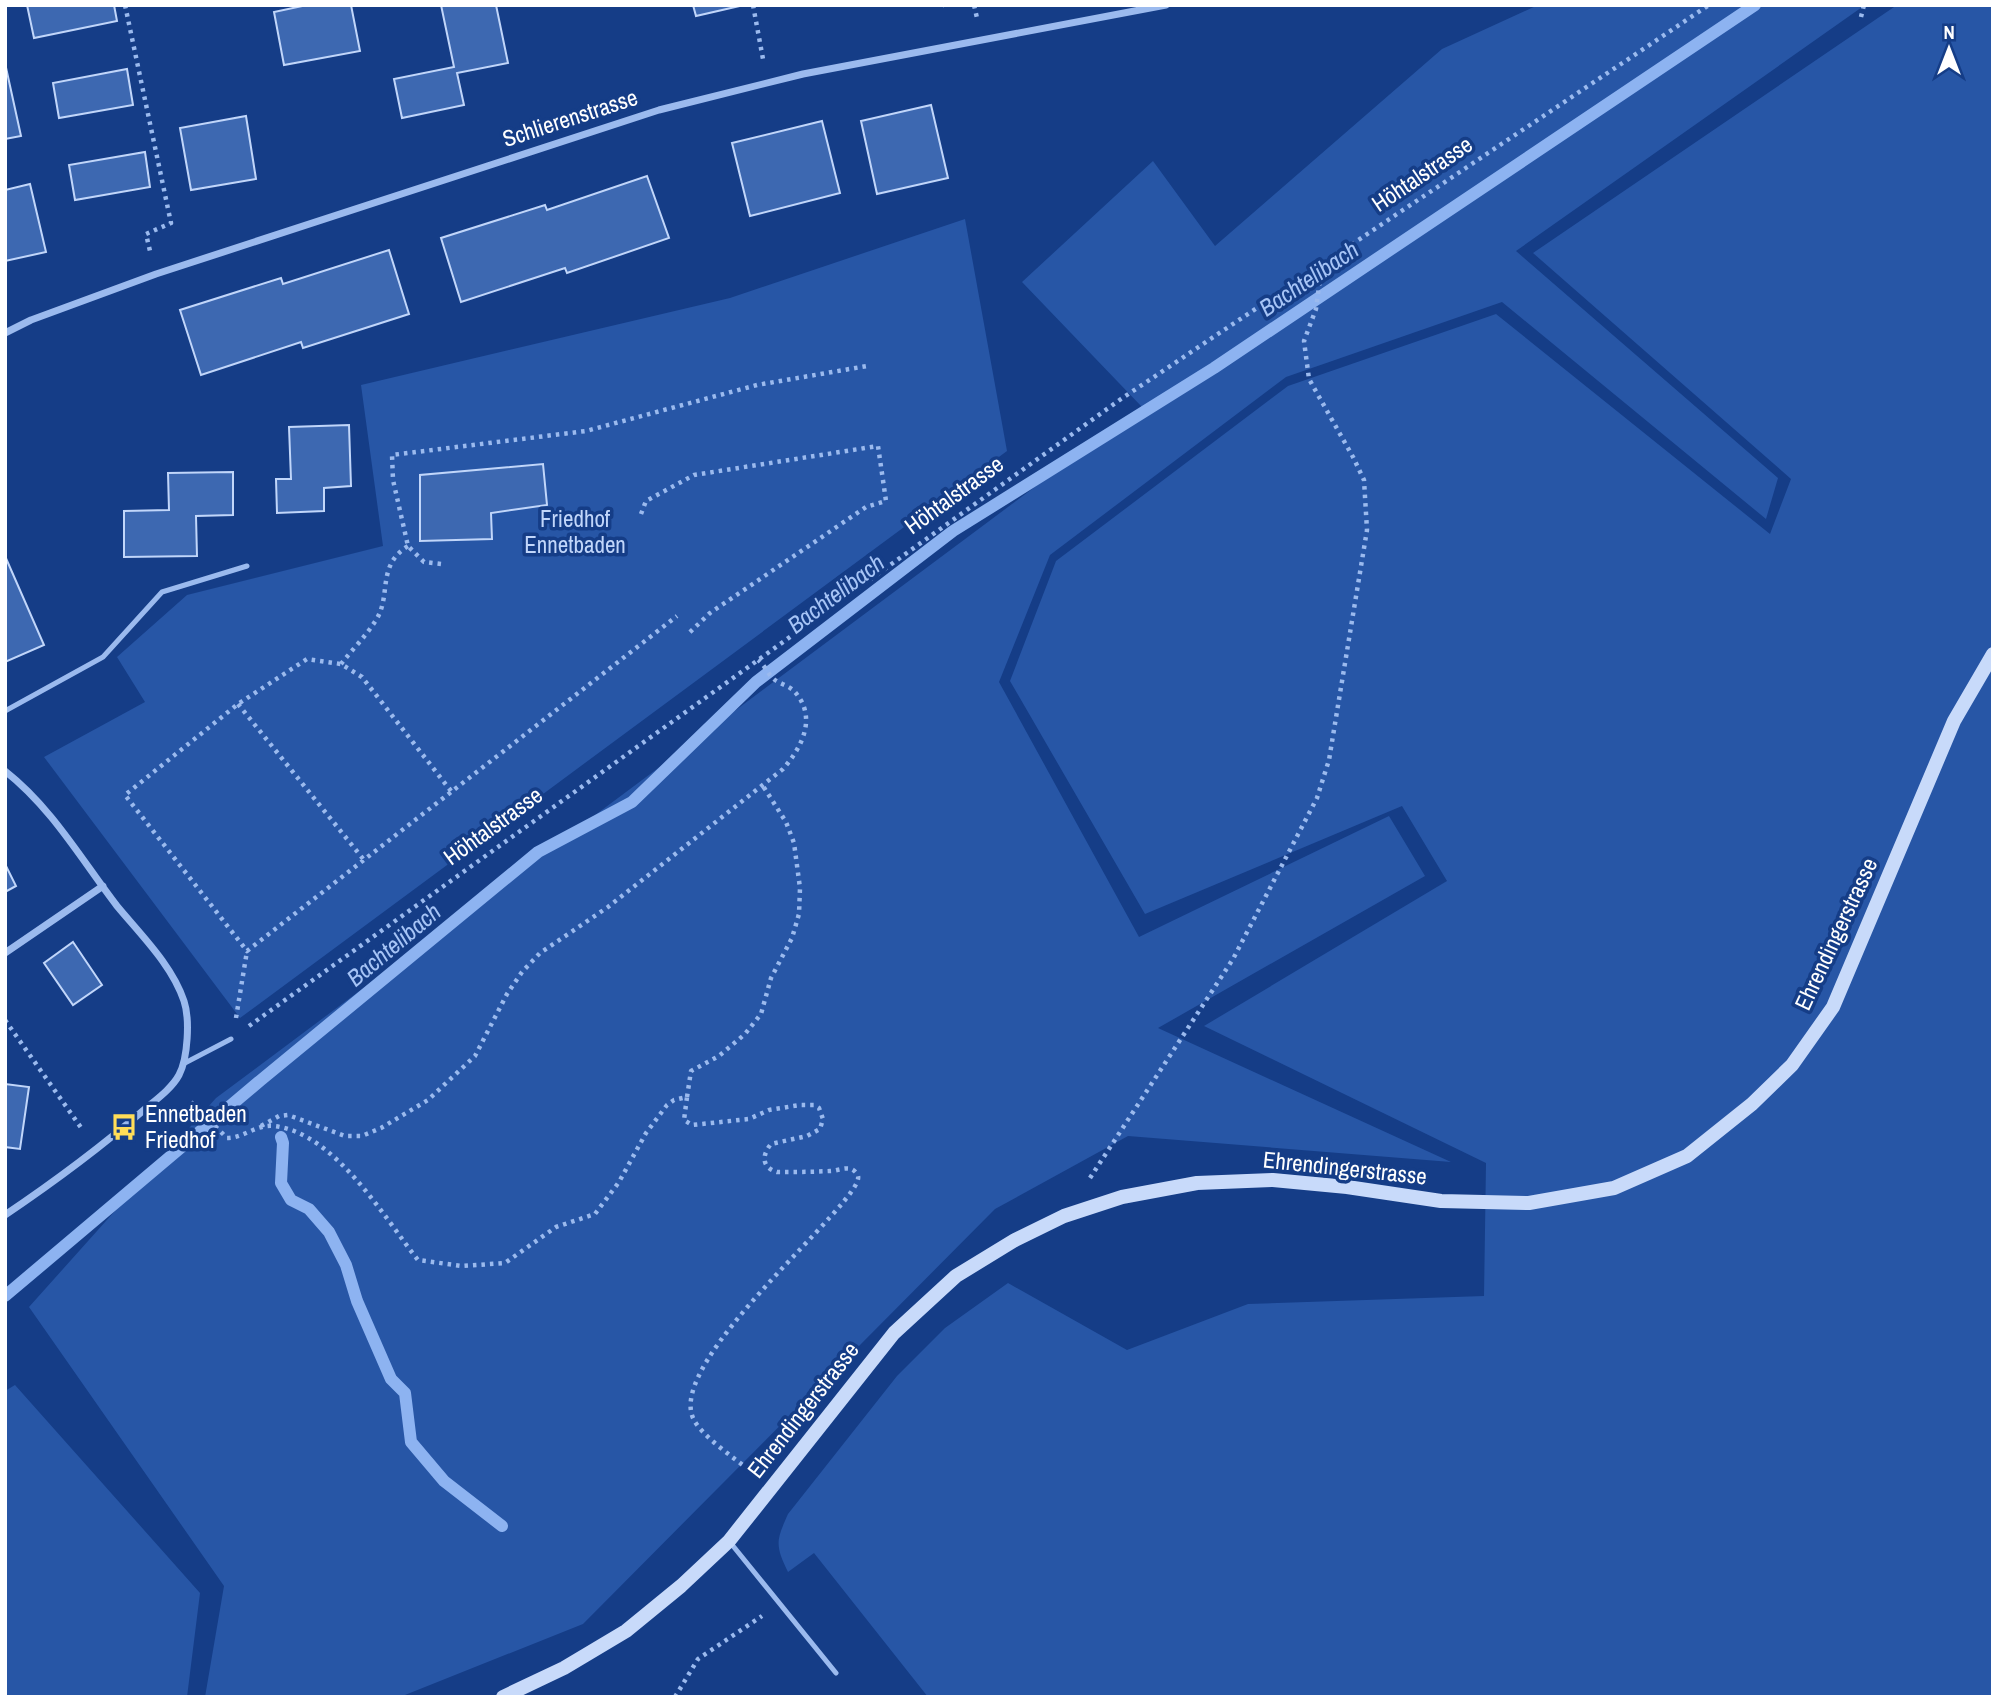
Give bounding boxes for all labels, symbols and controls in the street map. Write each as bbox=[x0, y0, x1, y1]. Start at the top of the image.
north arrow bbox=[1914, 14, 1984, 84]
text: N bbox=[1943, 19, 1955, 45]
street label: Schlierenstrasse bbox=[498, 81, 641, 154]
street label: Höhtalstrasse bbox=[1365, 128, 1478, 219]
water label: Bachtelibach bbox=[1252, 233, 1365, 323]
street label: Höhtalstrasse bbox=[898, 448, 1009, 541]
park label: Friedhof Ennetbaden bbox=[524, 503, 626, 560]
water label: Bachtelibach bbox=[780, 546, 890, 640]
street label: Höhtalstrasse bbox=[437, 779, 548, 872]
street label: Ehrendingerstrasse bbox=[1787, 853, 1884, 1015]
water label: Bachtelibach bbox=[339, 895, 447, 993]
place label: Ennetbaden Friedhof bbox=[145, 1098, 247, 1155]
bus stop icon: Ennetbaden Friedhof bbox=[109, 1112, 139, 1142]
street label: Ehrendingerstrasse bbox=[1262, 1143, 1429, 1192]
street label: Ehrendingerstrasse bbox=[740, 1335, 865, 1484]

